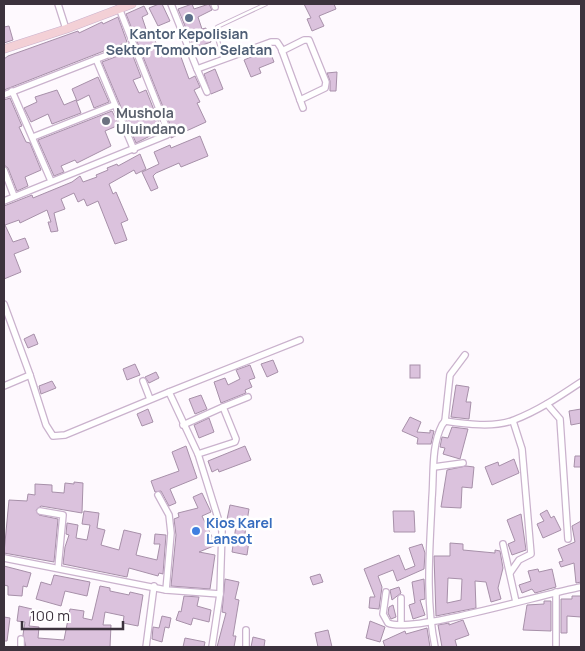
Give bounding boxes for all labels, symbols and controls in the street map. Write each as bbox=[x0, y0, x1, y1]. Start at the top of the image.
marker: Kantor Kepolisian Sektor Tomohon Selatan bbox=[183, 12, 195, 24]
place label: Kantor Kepolisian Sektor Tomohon Selatan bbox=[106, 24, 272, 59]
place label: Mushola Uluindano bbox=[116, 103, 186, 138]
marker: Mushola Uluindano bbox=[100, 115, 112, 127]
place label: Kios Karel Lansot bbox=[206, 513, 273, 548]
marker: Kios Karel Lansot bbox=[190, 525, 202, 537]
scale bar bbox=[22, 598, 124, 630]
text: 100 m bbox=[30, 605, 70, 626]

